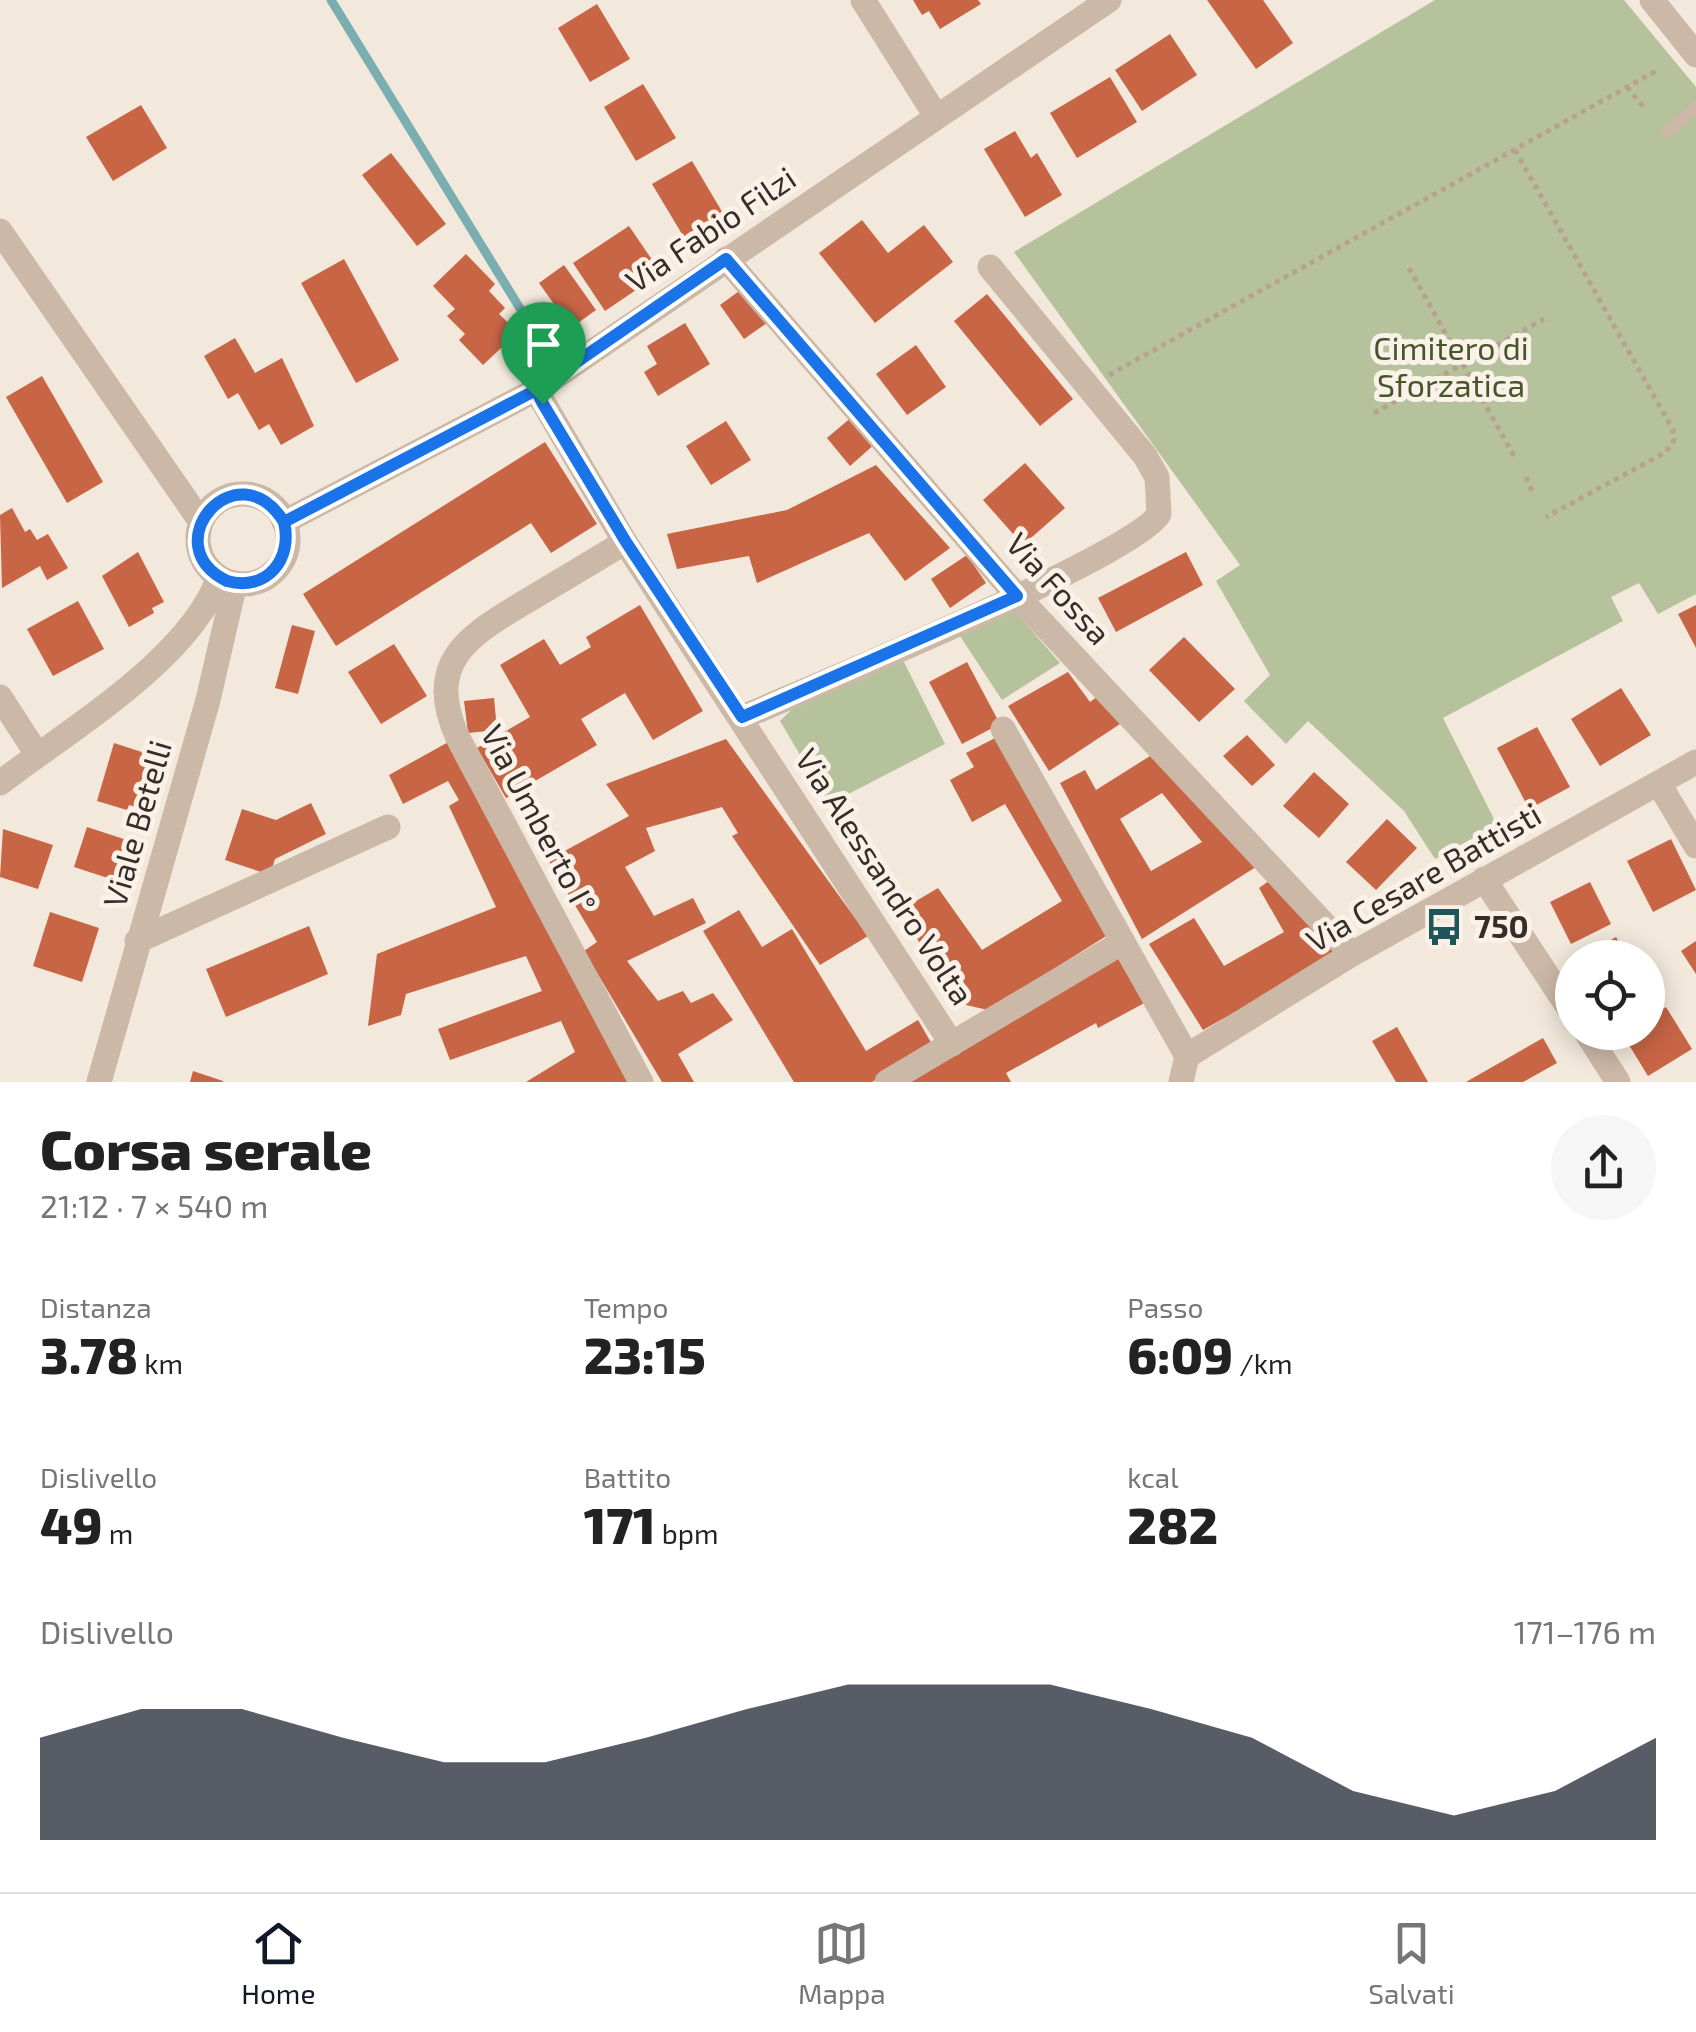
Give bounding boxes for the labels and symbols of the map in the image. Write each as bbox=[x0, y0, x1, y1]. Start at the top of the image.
street label: Via Fabio Filzi bbox=[618, 158, 802, 299]
pin bbox=[501, 302, 586, 405]
park label: Cimitero di Sforzatica bbox=[1373, 328, 1529, 403]
street label: Via Fossa bbox=[999, 524, 1119, 651]
street label: Via Umberto I° bbox=[474, 718, 605, 918]
street label: Viale Betelli bbox=[94, 735, 178, 911]
street label: Via Alessandro Volta bbox=[789, 741, 983, 1011]
street label: Via Cesare Battisti bbox=[1299, 794, 1547, 959]
bus stop icon: 750 bbox=[1423, 906, 1465, 948]
place label: 750 bbox=[1474, 906, 1529, 944]

